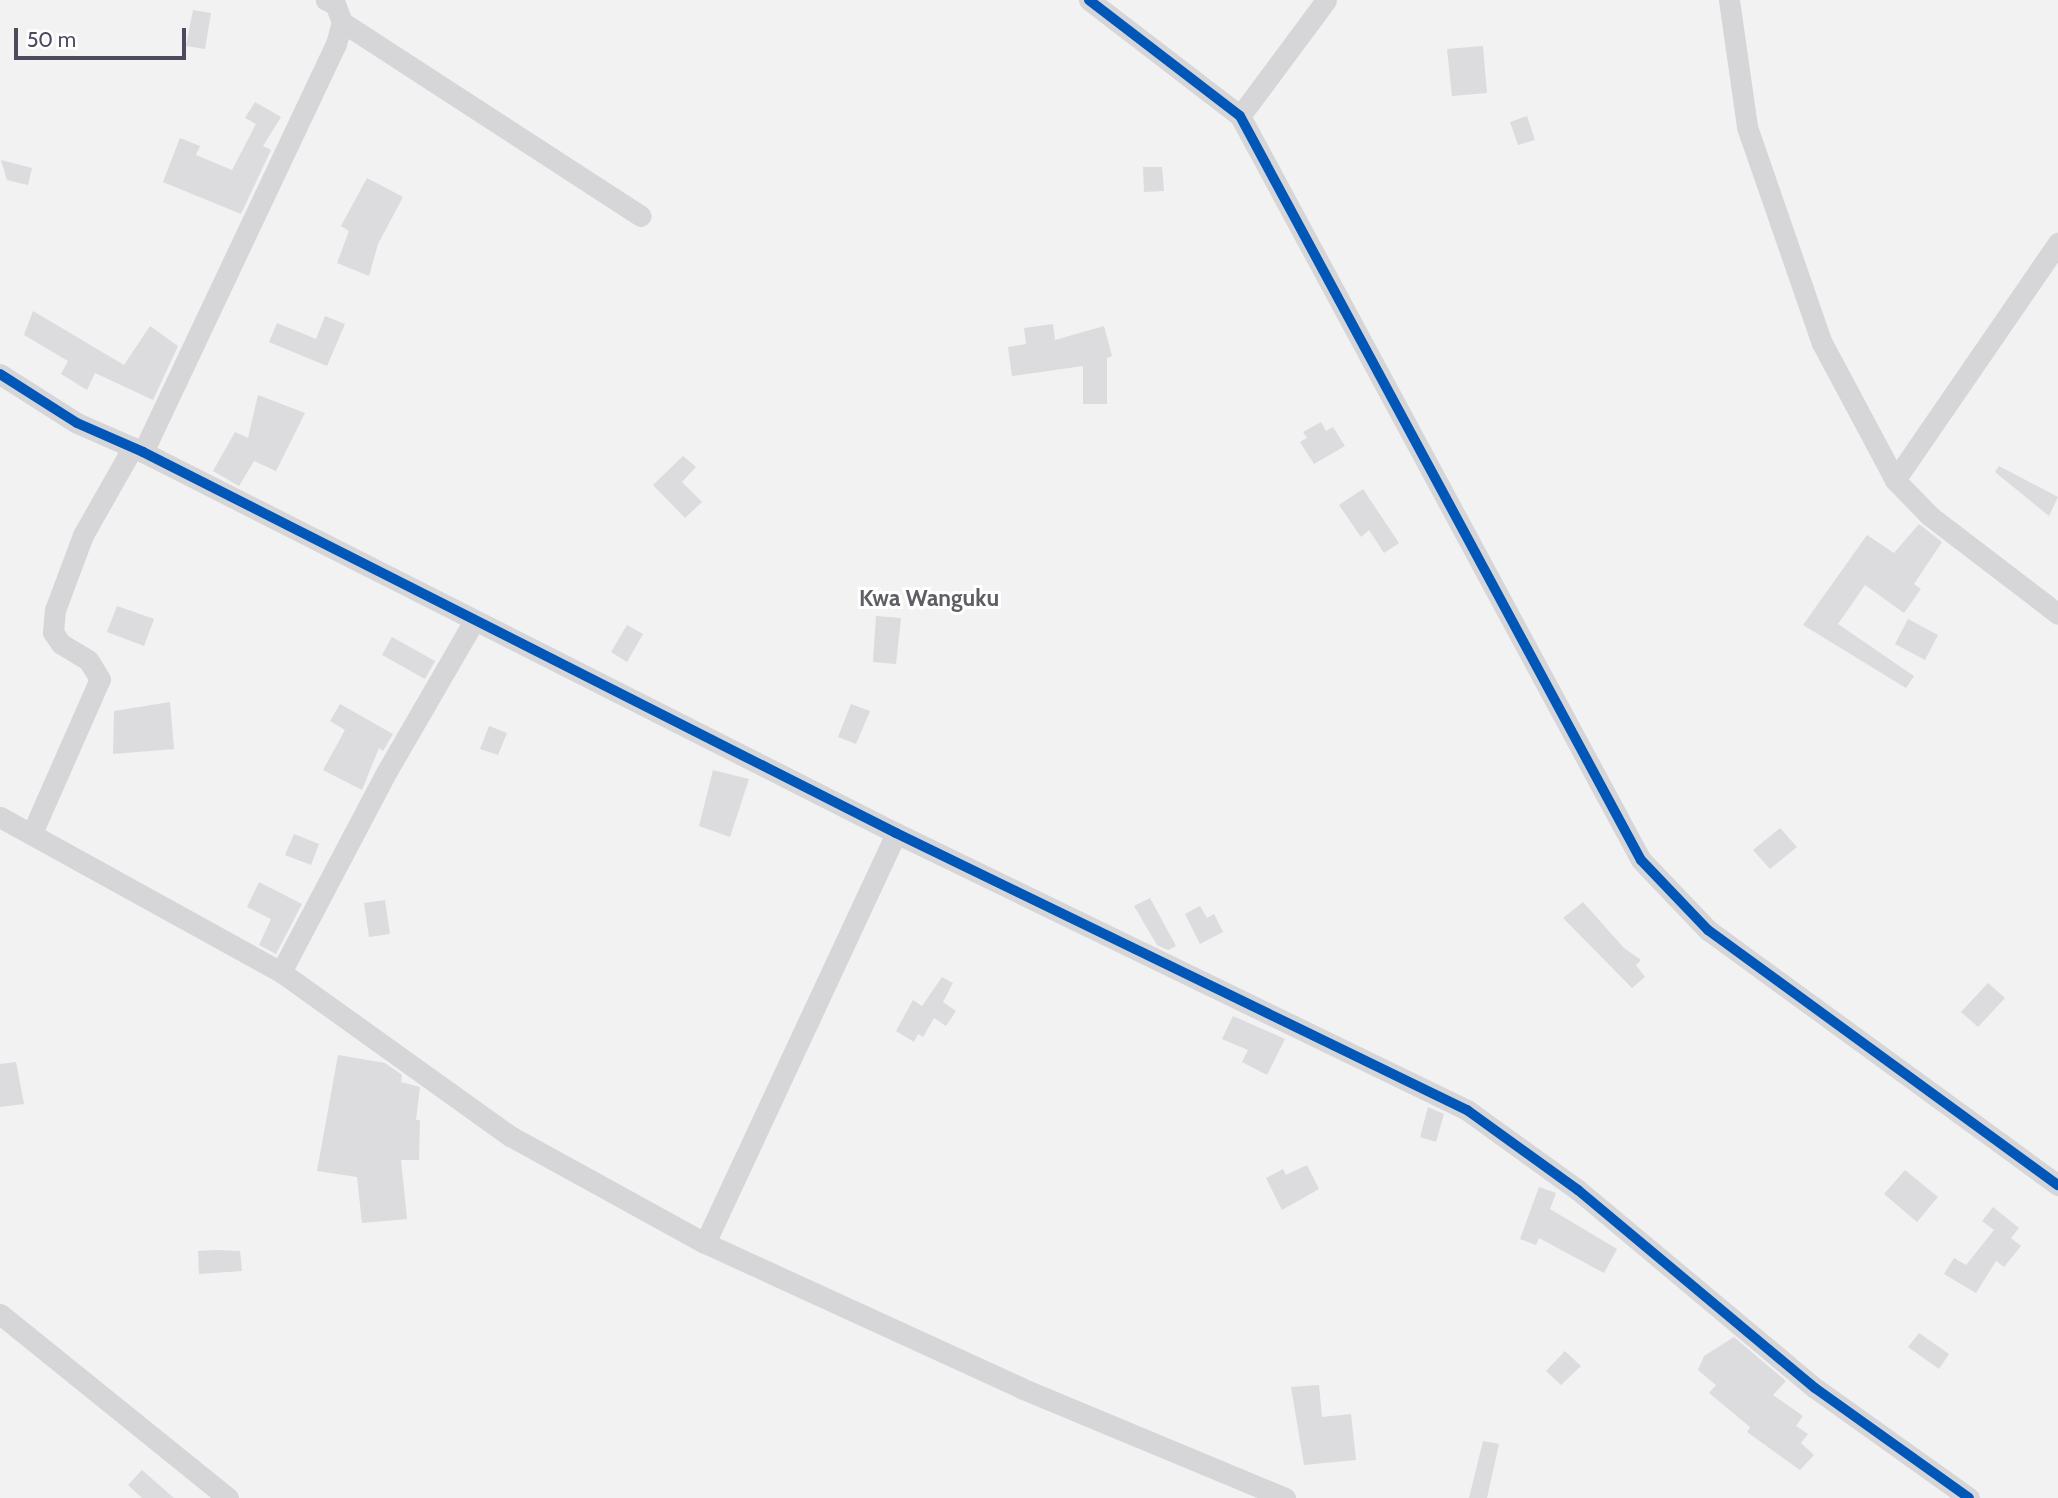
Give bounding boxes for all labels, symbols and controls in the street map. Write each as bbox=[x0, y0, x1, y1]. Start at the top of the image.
scale bar bbox=[18, 14, 189, 58]
text: 50 m bbox=[27, 27, 76, 52]
district label: Kwa Wanguku bbox=[859, 584, 999, 612]

